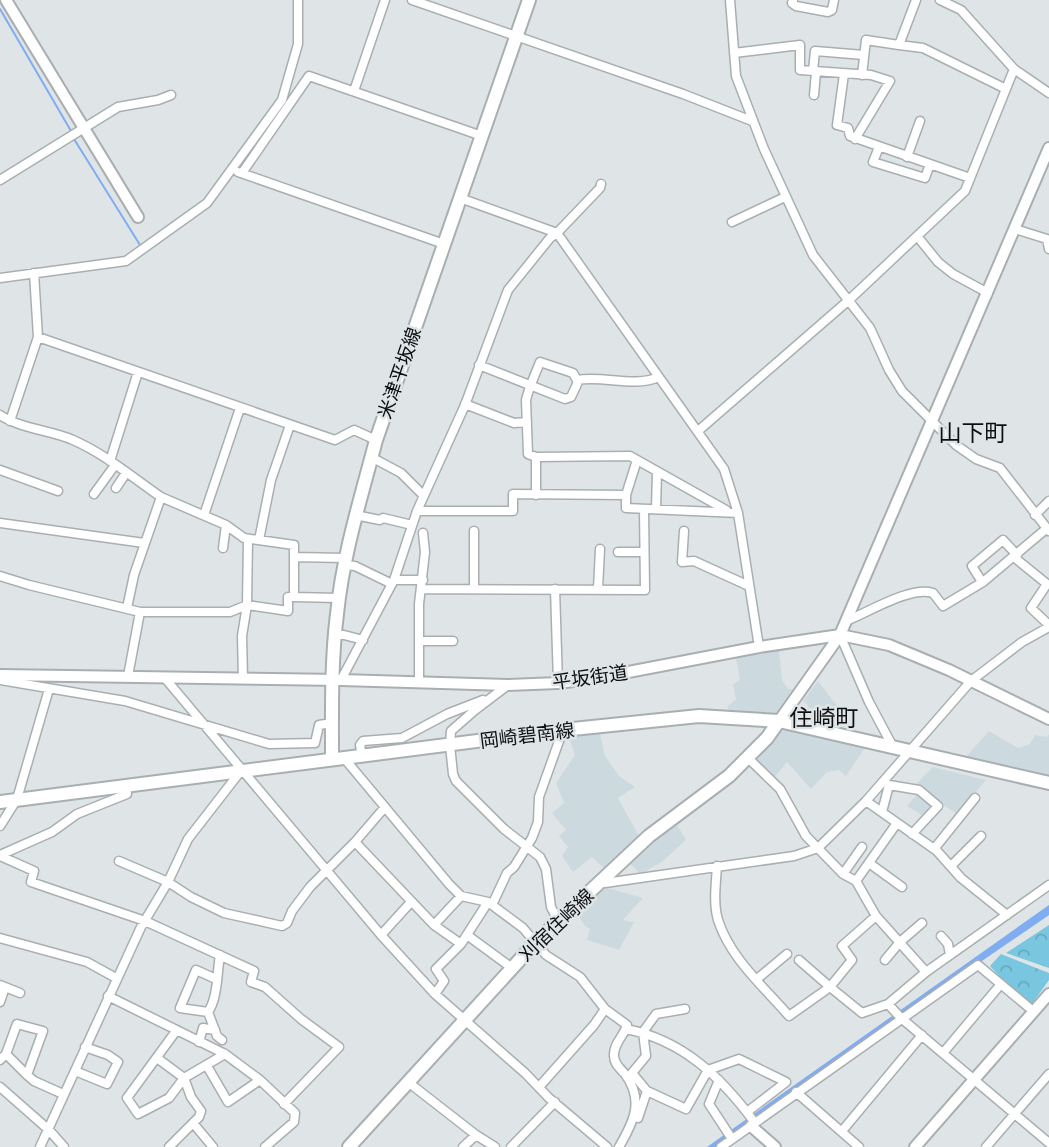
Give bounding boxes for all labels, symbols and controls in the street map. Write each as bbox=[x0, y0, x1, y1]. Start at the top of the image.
street label: 米津平坂線 bbox=[373, 324, 425, 422]
district label: 山下町 bbox=[939, 420, 1008, 445]
street label: 平坂街道 bbox=[551, 661, 629, 693]
district label: 住崎町 bbox=[790, 705, 859, 730]
street label: 岡崎碧南線 bbox=[479, 718, 575, 752]
street label: 刈宿住崎線 bbox=[514, 884, 598, 966]

